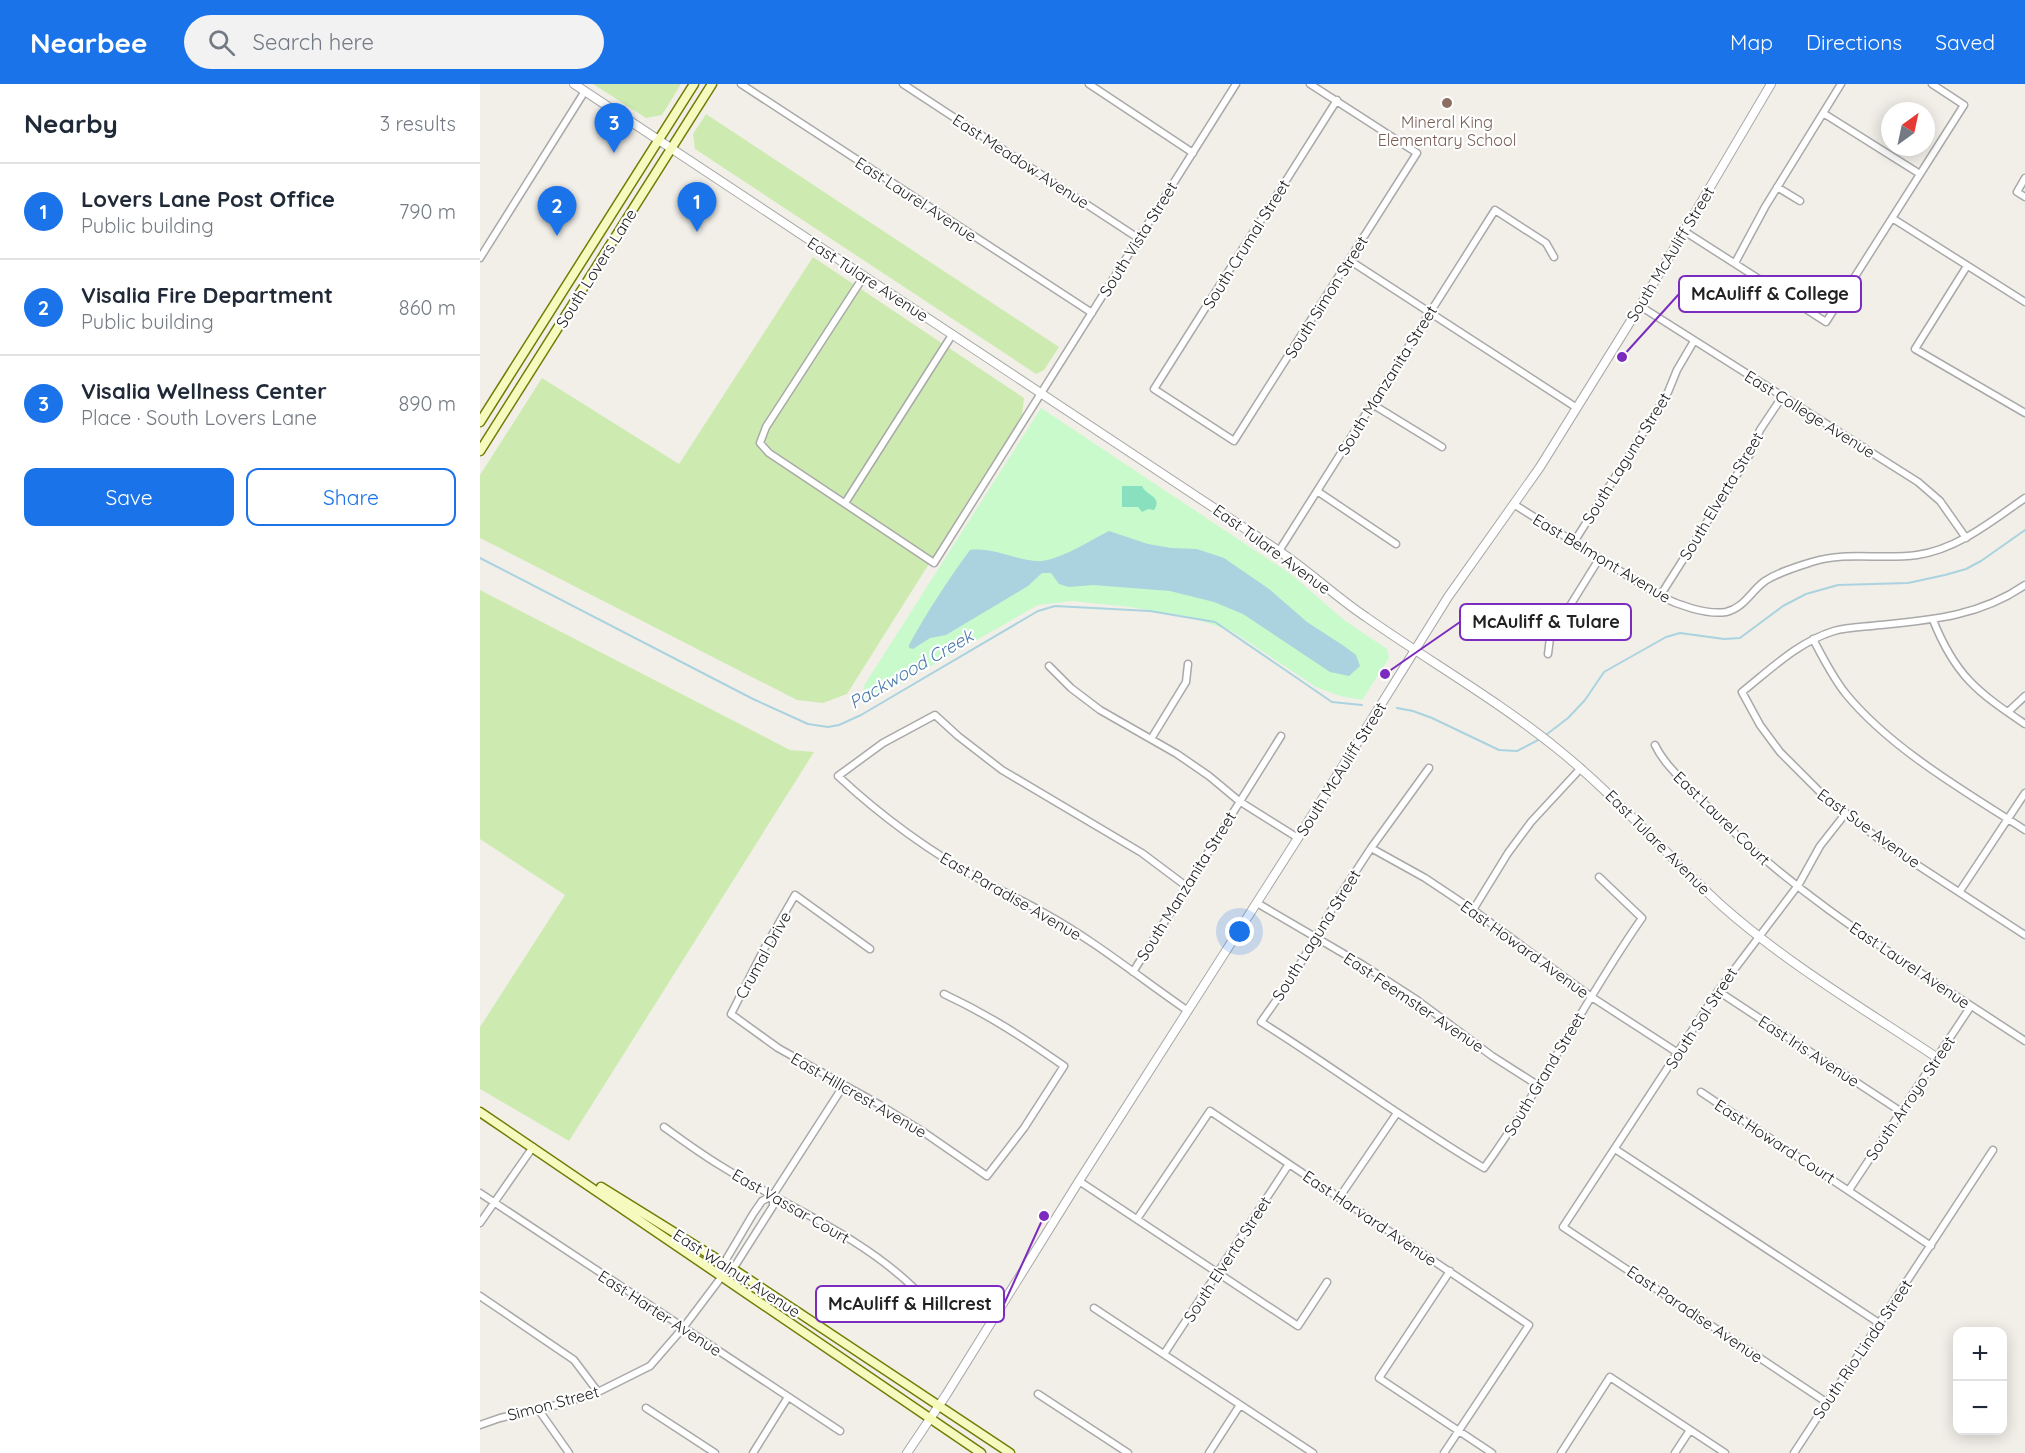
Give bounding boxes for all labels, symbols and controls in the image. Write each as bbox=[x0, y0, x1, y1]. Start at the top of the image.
search box bbox=[184, 15, 604, 69]
text: Nearbee bbox=[30, 25, 148, 60]
icon: search bbox=[205, 26, 238, 59]
text: Search here bbox=[253, 28, 374, 56]
text: Map bbox=[1730, 29, 1773, 55]
text: Directions bbox=[1806, 29, 1902, 55]
text: Saved bbox=[1935, 29, 1995, 55]
marker: Mineral King Elementary School bbox=[1440, 96, 1454, 110]
north arrow bbox=[1881, 102, 1935, 156]
pin: 3 bbox=[594, 104, 634, 153]
text: Nearby bbox=[24, 107, 118, 140]
street label: East Meadow Avenue bbox=[949, 109, 1093, 213]
text: 3 results bbox=[380, 111, 456, 136]
place label: Mineral King Elementary School bbox=[1378, 112, 1516, 150]
street label: East Laurel Avenue bbox=[851, 152, 981, 246]
street label: South Crumal Street bbox=[1198, 176, 1294, 312]
street label: South Vista Street bbox=[1095, 178, 1181, 300]
pin: 1 bbox=[678, 182, 716, 232]
street label: South McAuliff Street bbox=[1622, 183, 1718, 325]
text: Lovers Lane Post Office bbox=[81, 185, 335, 213]
pin: 2 bbox=[538, 186, 577, 236]
text: 1 bbox=[40, 199, 47, 224]
text: 790 m bbox=[399, 199, 456, 224]
street label: South Lovers Lane bbox=[551, 205, 641, 331]
text: Public building bbox=[81, 213, 214, 238]
street label: East Tulare Avenue bbox=[804, 232, 932, 326]
street label: South Simon Street bbox=[1280, 232, 1372, 362]
callout: McAuliff & College bbox=[1679, 276, 1861, 312]
text: Visalia Fire Department bbox=[81, 281, 333, 309]
text: McAuliff & College bbox=[1691, 282, 1849, 305]
text: 2 bbox=[38, 295, 49, 320]
text: 860 m bbox=[399, 295, 456, 320]
street label: South Manzanita Street bbox=[1333, 302, 1441, 458]
text: Public building bbox=[81, 309, 214, 334]
street label: East College Avenue bbox=[1741, 366, 1879, 462]
text: Visalia Wellness Center bbox=[81, 377, 327, 405]
street label: South Laguna Street bbox=[1578, 389, 1674, 527]
text: 3 bbox=[38, 391, 49, 416]
text: 890 m bbox=[398, 391, 456, 416]
text: Place · South Lovers Lane bbox=[81, 405, 317, 430]
street label: South Elverta Street bbox=[1675, 428, 1767, 564]
button: Save bbox=[24, 468, 234, 526]
button: Share bbox=[246, 468, 456, 526]
street label: East Tulare Avenue bbox=[1209, 500, 1335, 598]
street label: East Belmont Avenue bbox=[1529, 509, 1675, 607]
callout: McAuliff & Tulare bbox=[1460, 604, 1631, 640]
text: McAuliff & Tulare bbox=[1472, 610, 1620, 633]
water label: Packwood Creek bbox=[845, 623, 978, 714]
street label: South McAuliff Street bbox=[1292, 698, 1390, 840]
street label: East Laurel Court bbox=[1669, 767, 1775, 869]
street label: East Sue Avenue bbox=[1814, 784, 1924, 872]
street label: East Tulare Avenue bbox=[1601, 785, 1715, 899]
street label: South Manzanita Street bbox=[1132, 808, 1240, 964]
street label: East Paradise Avenue bbox=[937, 847, 1085, 945]
street label: South Laguna Street bbox=[1268, 866, 1364, 1004]
street label: East Howard Avenue bbox=[1457, 896, 1593, 1002]
street label: Crumal Drive bbox=[731, 908, 795, 1002]
your location bbox=[1225, 917, 1254, 946]
street label: East Laurel Avenue bbox=[1846, 917, 1974, 1013]
street label: East Feemster Avenue bbox=[1340, 948, 1488, 1056]
street label: South Sol Street bbox=[1661, 963, 1741, 1073]
street label: South Grand Street bbox=[1499, 1009, 1589, 1139]
street label: East Iris Avenue bbox=[1755, 1011, 1863, 1091]
street label: South Arroyo Street bbox=[1861, 1032, 1959, 1164]
street label: East Hillcrest Avenue bbox=[788, 1048, 930, 1142]
street label: East Howard Court bbox=[1711, 1095, 1839, 1187]
street label: East Vassar Court bbox=[729, 1164, 853, 1248]
street label: East Harvard Avenue bbox=[1299, 1166, 1441, 1270]
street label: South Elverta Street bbox=[1179, 1192, 1275, 1326]
street label: East Walnut Avenue bbox=[670, 1224, 804, 1322]
street label: East Paradise Avenue bbox=[1623, 1261, 1767, 1367]
street label: East Harter Avenue bbox=[595, 1266, 725, 1360]
street label: South Rio Linda Street bbox=[1808, 1276, 1916, 1422]
callout: McAuliff & Hillcrest bbox=[816, 1286, 1004, 1322]
text: McAuliff & Hillcrest bbox=[828, 1292, 992, 1315]
map controls bbox=[1953, 1327, 2007, 1435]
button: + bbox=[1953, 1327, 2007, 1381]
street label: Simon Street bbox=[505, 1381, 601, 1425]
button: − bbox=[1953, 1381, 2007, 1435]

